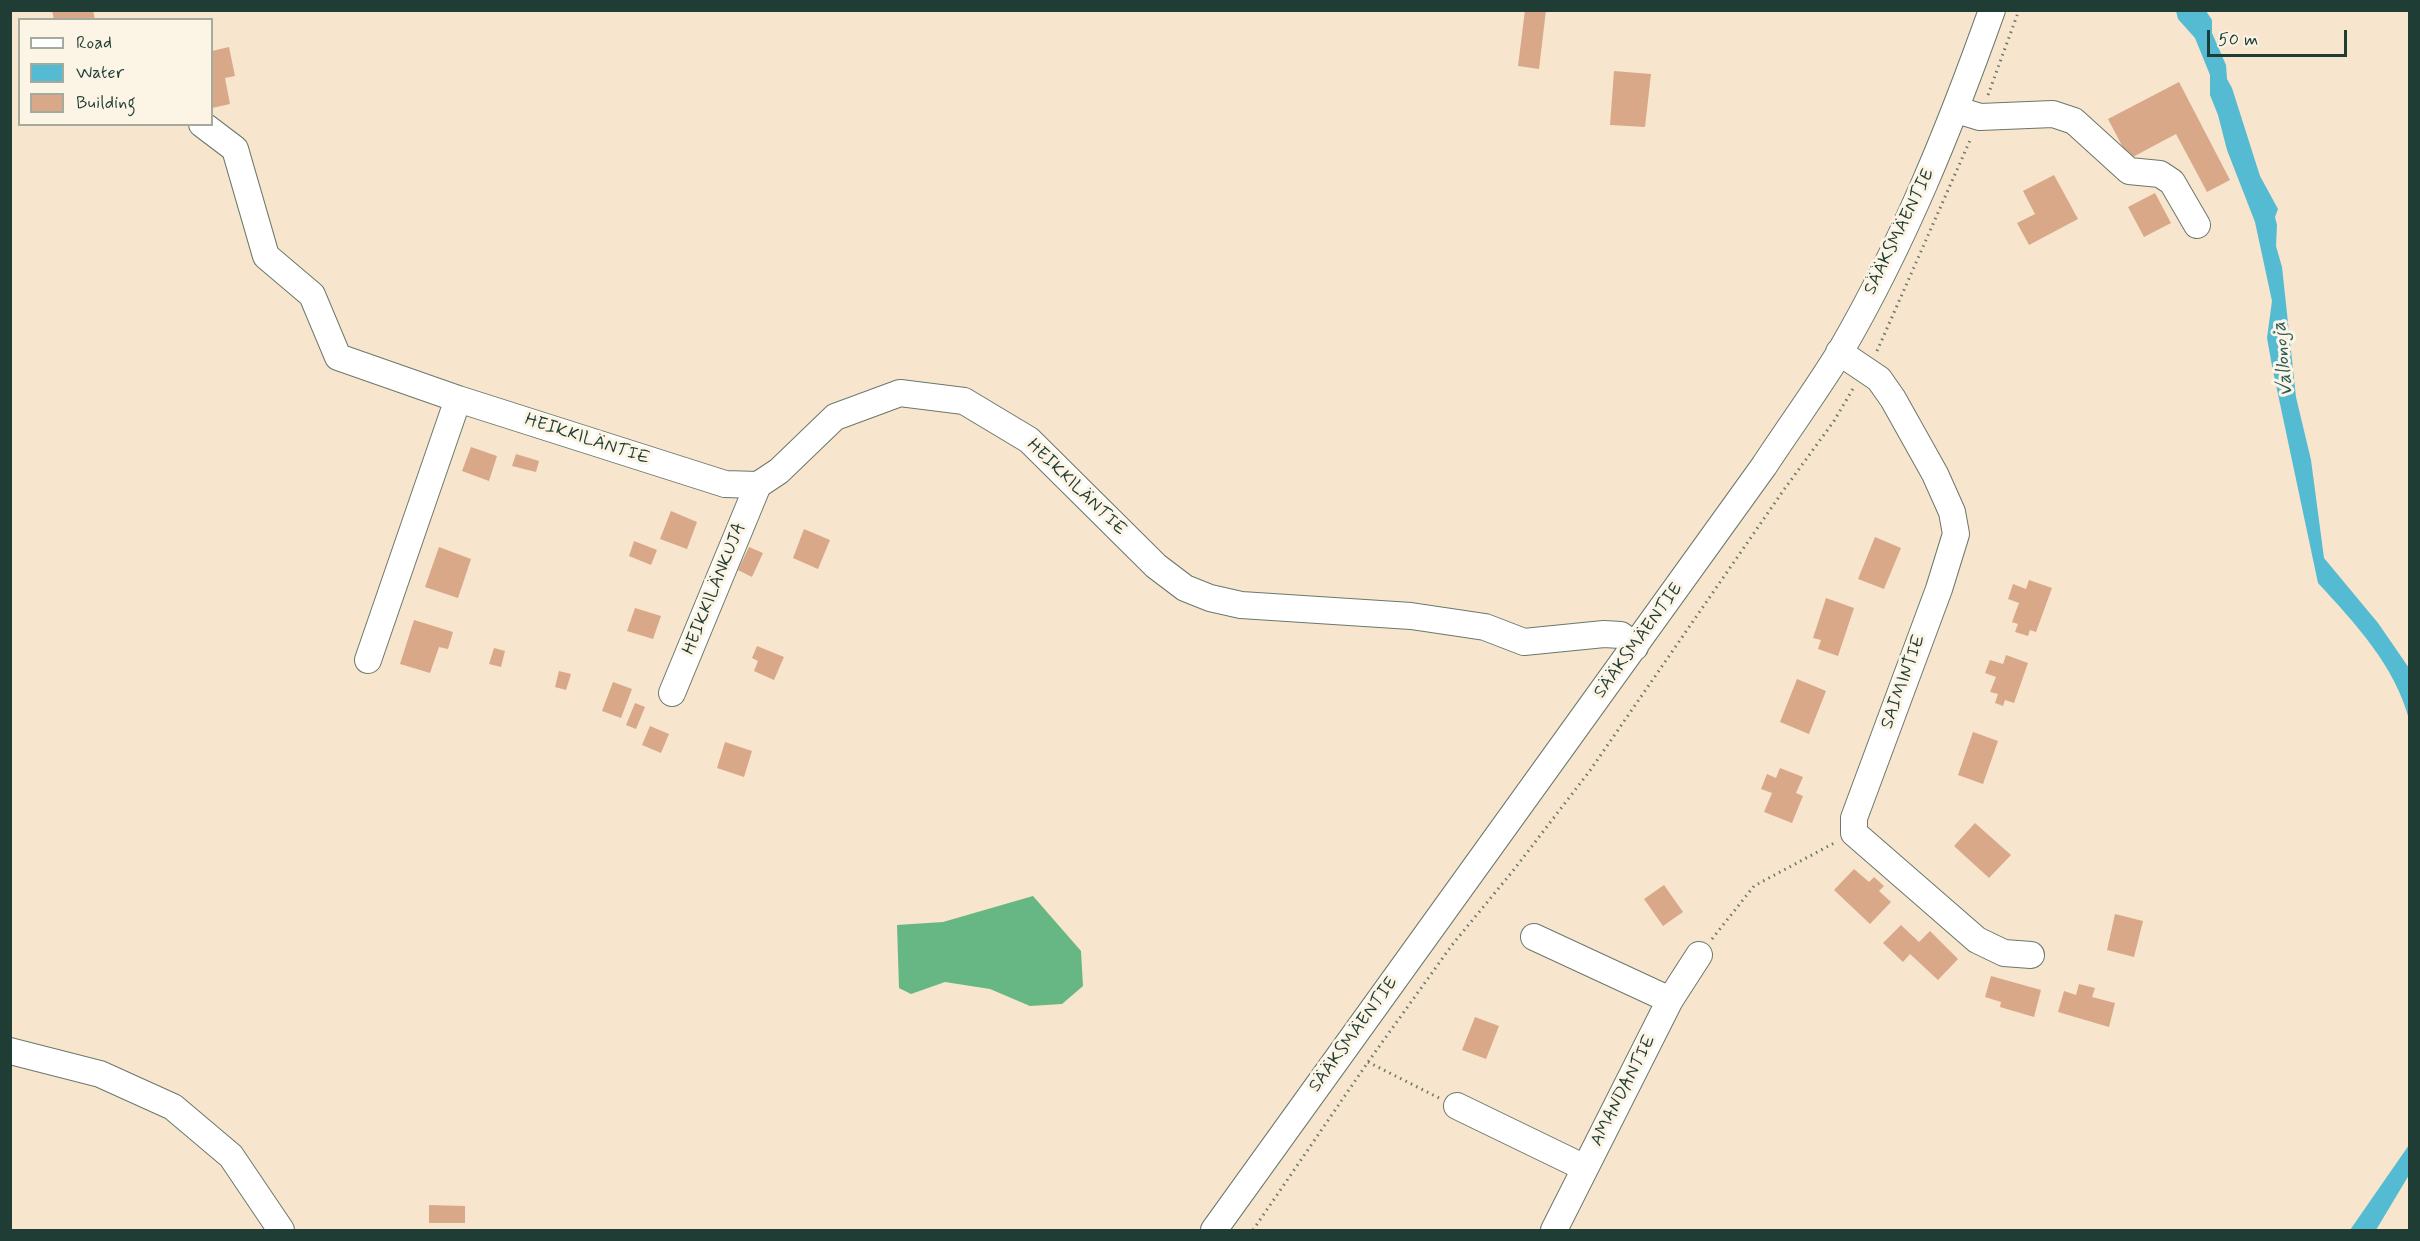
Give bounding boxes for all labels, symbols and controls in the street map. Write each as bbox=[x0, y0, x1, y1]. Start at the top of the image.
legend bbox=[18, 18, 213, 126]
scale bar bbox=[2210, 18, 2350, 56]
text: 50 m bbox=[2218, 28, 2258, 52]
text: Road bbox=[76, 31, 112, 55]
text: Water bbox=[76, 61, 124, 85]
text: Building bbox=[76, 91, 136, 115]
street label: SÄÄKSMÄENTIE bbox=[1860, 166, 1940, 298]
water label: Vallonoja bbox=[2268, 320, 2300, 398]
street label: HEIKKILÄNTIE bbox=[522, 410, 652, 470]
street label: HEIKKILÄNTIE bbox=[1022, 435, 1130, 541]
street label: HEIKKILÄNKUJA bbox=[679, 520, 751, 658]
street label: SÄÄKSMÄENTIE bbox=[1590, 579, 1688, 703]
street label: SAIMINTIE bbox=[1877, 632, 1931, 732]
street label: SÄÄKSMÄENTIE bbox=[1305, 973, 1403, 1097]
street label: AMANDANTIE bbox=[1587, 1032, 1661, 1150]

